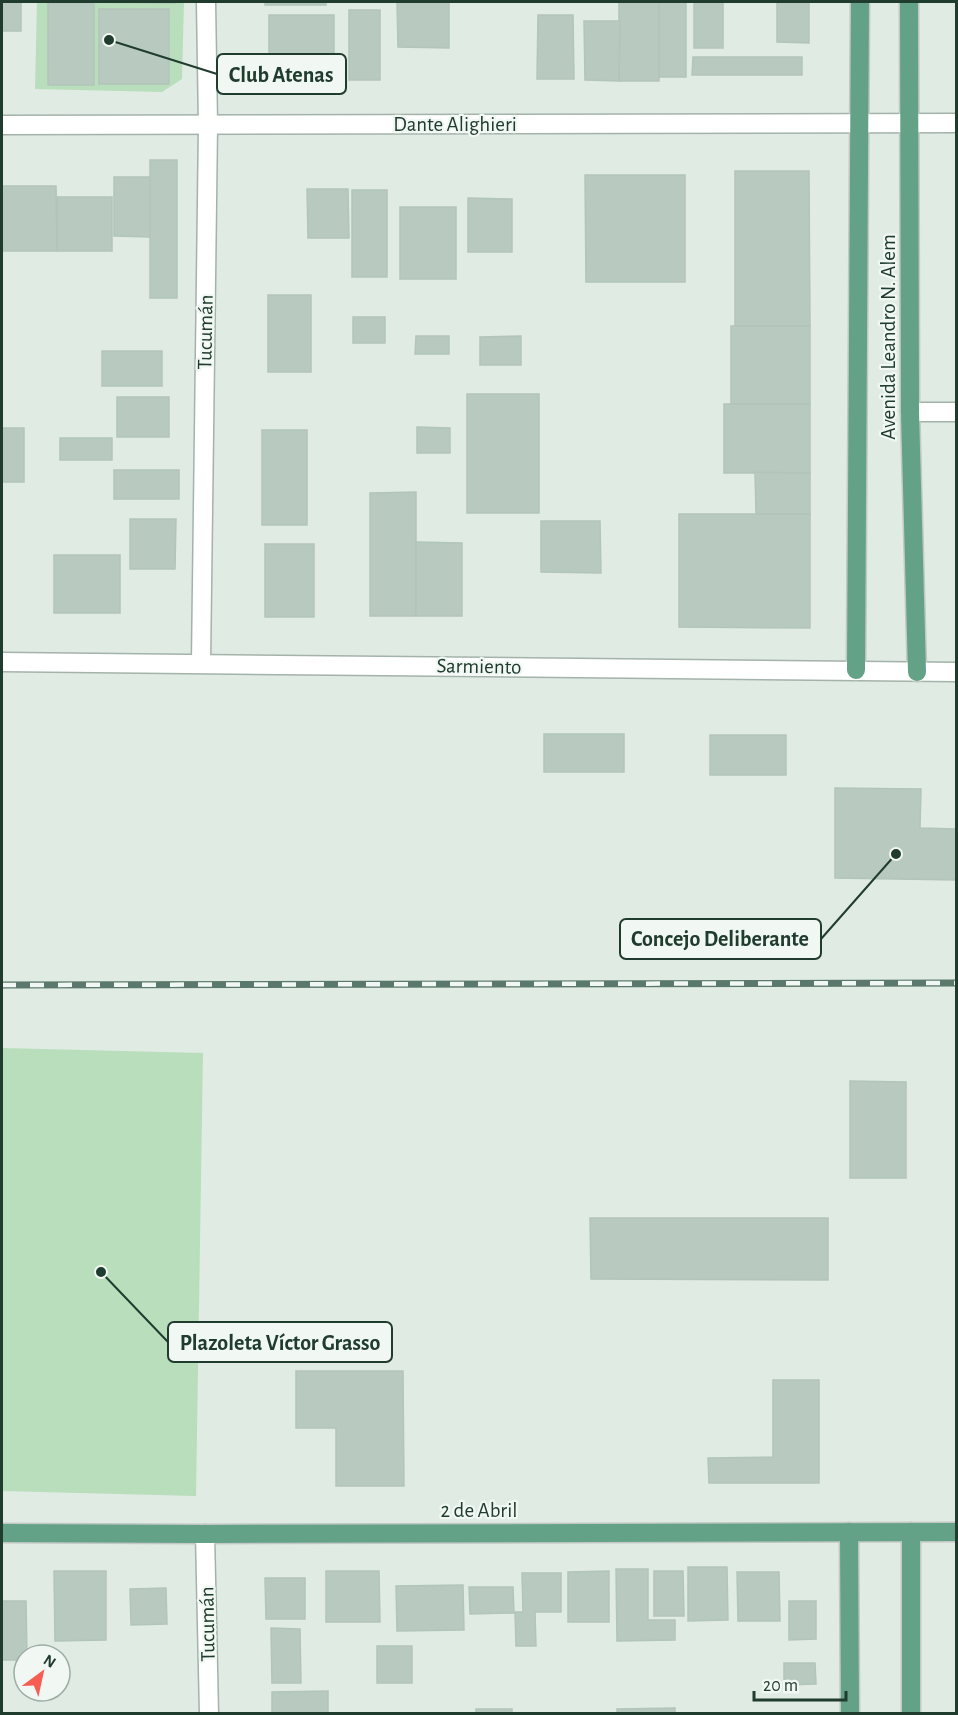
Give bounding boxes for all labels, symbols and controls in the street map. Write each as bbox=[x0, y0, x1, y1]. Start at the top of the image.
callout: Club Atenas bbox=[217, 54, 346, 94]
text: Club Atenas bbox=[229, 64, 333, 86]
street label: Dante Alighieri bbox=[393, 114, 517, 135]
street label: Avenida Leandro N. Alem bbox=[878, 234, 899, 440]
street label: Tucumán bbox=[194, 294, 217, 370]
street label: Sarmiento bbox=[436, 655, 522, 678]
callout: Concejo Deliberante bbox=[620, 919, 821, 959]
text: Concejo Deliberante bbox=[631, 928, 809, 951]
callout: Plazoleta Víctor Grasso bbox=[168, 1322, 392, 1362]
text: Plazoleta Víctor Grasso bbox=[180, 1332, 380, 1354]
street label: 2 de Abril bbox=[441, 1500, 517, 1521]
street label: Tucumán bbox=[196, 1586, 219, 1662]
north arrow bbox=[12, 1643, 72, 1703]
text: N bbox=[41, 1652, 59, 1671]
scale bar bbox=[754, 1664, 846, 1702]
text: 20 m bbox=[763, 1677, 798, 1695]

